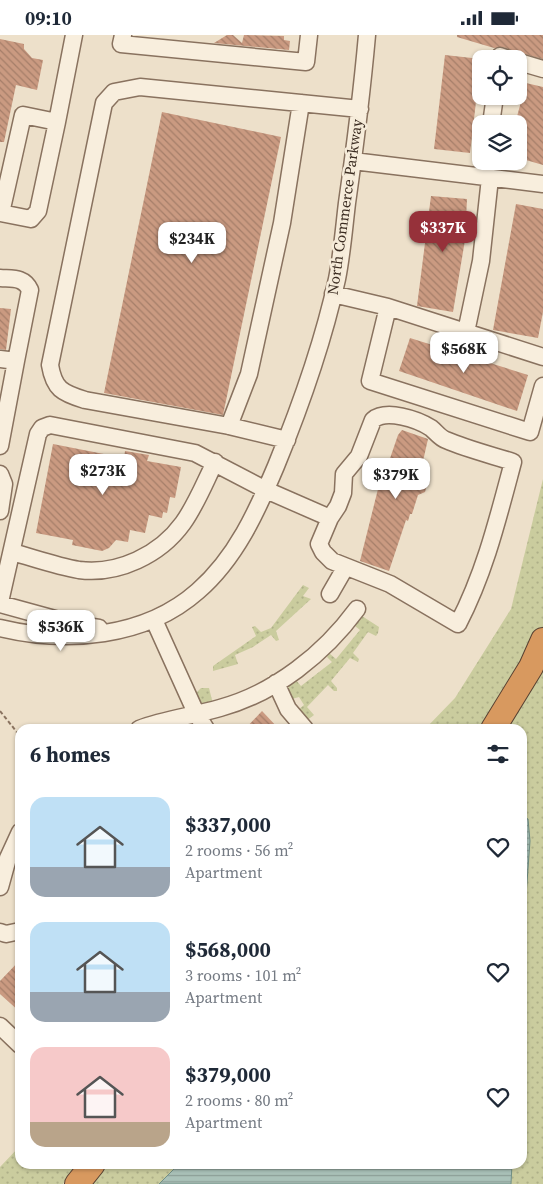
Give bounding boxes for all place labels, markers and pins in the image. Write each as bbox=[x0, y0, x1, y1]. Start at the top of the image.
pin: $337K bbox=[408, 211, 478, 253]
pin: $234K bbox=[157, 221, 227, 264]
pin: $568K bbox=[429, 331, 499, 374]
pin: $273K bbox=[68, 453, 138, 496]
pin: $379K bbox=[361, 457, 431, 500]
pin: $536K bbox=[26, 609, 96, 652]

